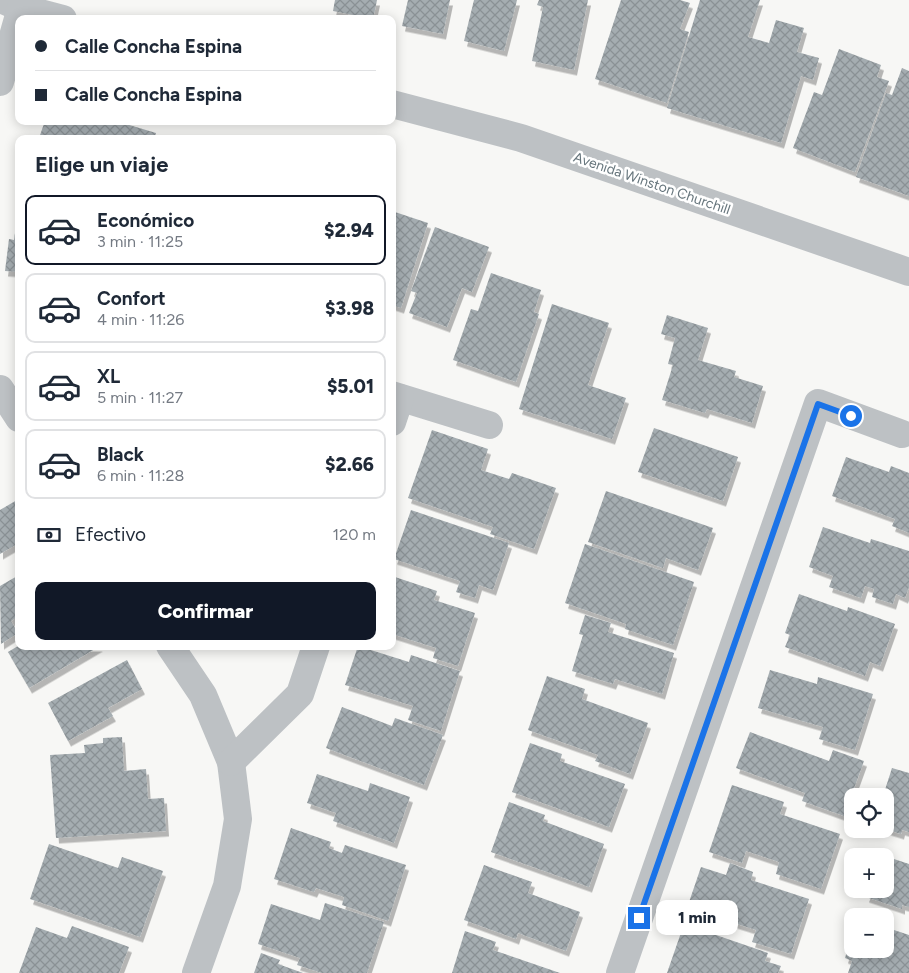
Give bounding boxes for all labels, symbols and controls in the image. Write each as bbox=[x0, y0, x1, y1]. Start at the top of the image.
text: Calle Concha Espina bbox=[65, 35, 242, 58]
text: Calle Concha Espina bbox=[65, 83, 242, 106]
street label: Avenida Winston Churchill bbox=[571, 149, 733, 218]
text: Elige un viaje bbox=[35, 151, 168, 178]
icon: car bbox=[37, 208, 82, 253]
text: Económico bbox=[97, 209, 194, 232]
text: $2.94 bbox=[324, 219, 374, 242]
text: 3 min · 11:25 bbox=[97, 232, 183, 251]
icon: car bbox=[37, 286, 82, 331]
text: Confort bbox=[97, 287, 166, 310]
text: $3.98 bbox=[325, 297, 374, 320]
text: 4 min · 11:26 bbox=[97, 310, 184, 329]
icon: car bbox=[37, 364, 82, 409]
text: XL bbox=[97, 365, 120, 388]
text: $5.01 bbox=[327, 375, 374, 398]
text: 5 min · 11:27 bbox=[97, 388, 183, 407]
route start bbox=[840, 405, 862, 427]
icon: car bbox=[37, 442, 82, 487]
text: Black bbox=[97, 443, 144, 466]
text: $2.66 bbox=[325, 453, 374, 476]
text: 6 min · 11:28 bbox=[97, 466, 184, 485]
icon: cash bbox=[35, 521, 63, 549]
text: Efectivo bbox=[75, 523, 146, 546]
text: 120 m bbox=[333, 525, 376, 544]
button: Confirmar bbox=[35, 582, 376, 640]
map controls bbox=[844, 788, 894, 958]
button: locate bbox=[844, 788, 894, 838]
button: + bbox=[844, 848, 894, 898]
callout: 1 min bbox=[656, 900, 739, 936]
route end bbox=[628, 907, 650, 929]
text: 1 min bbox=[678, 908, 716, 927]
button: − bbox=[844, 908, 894, 958]

